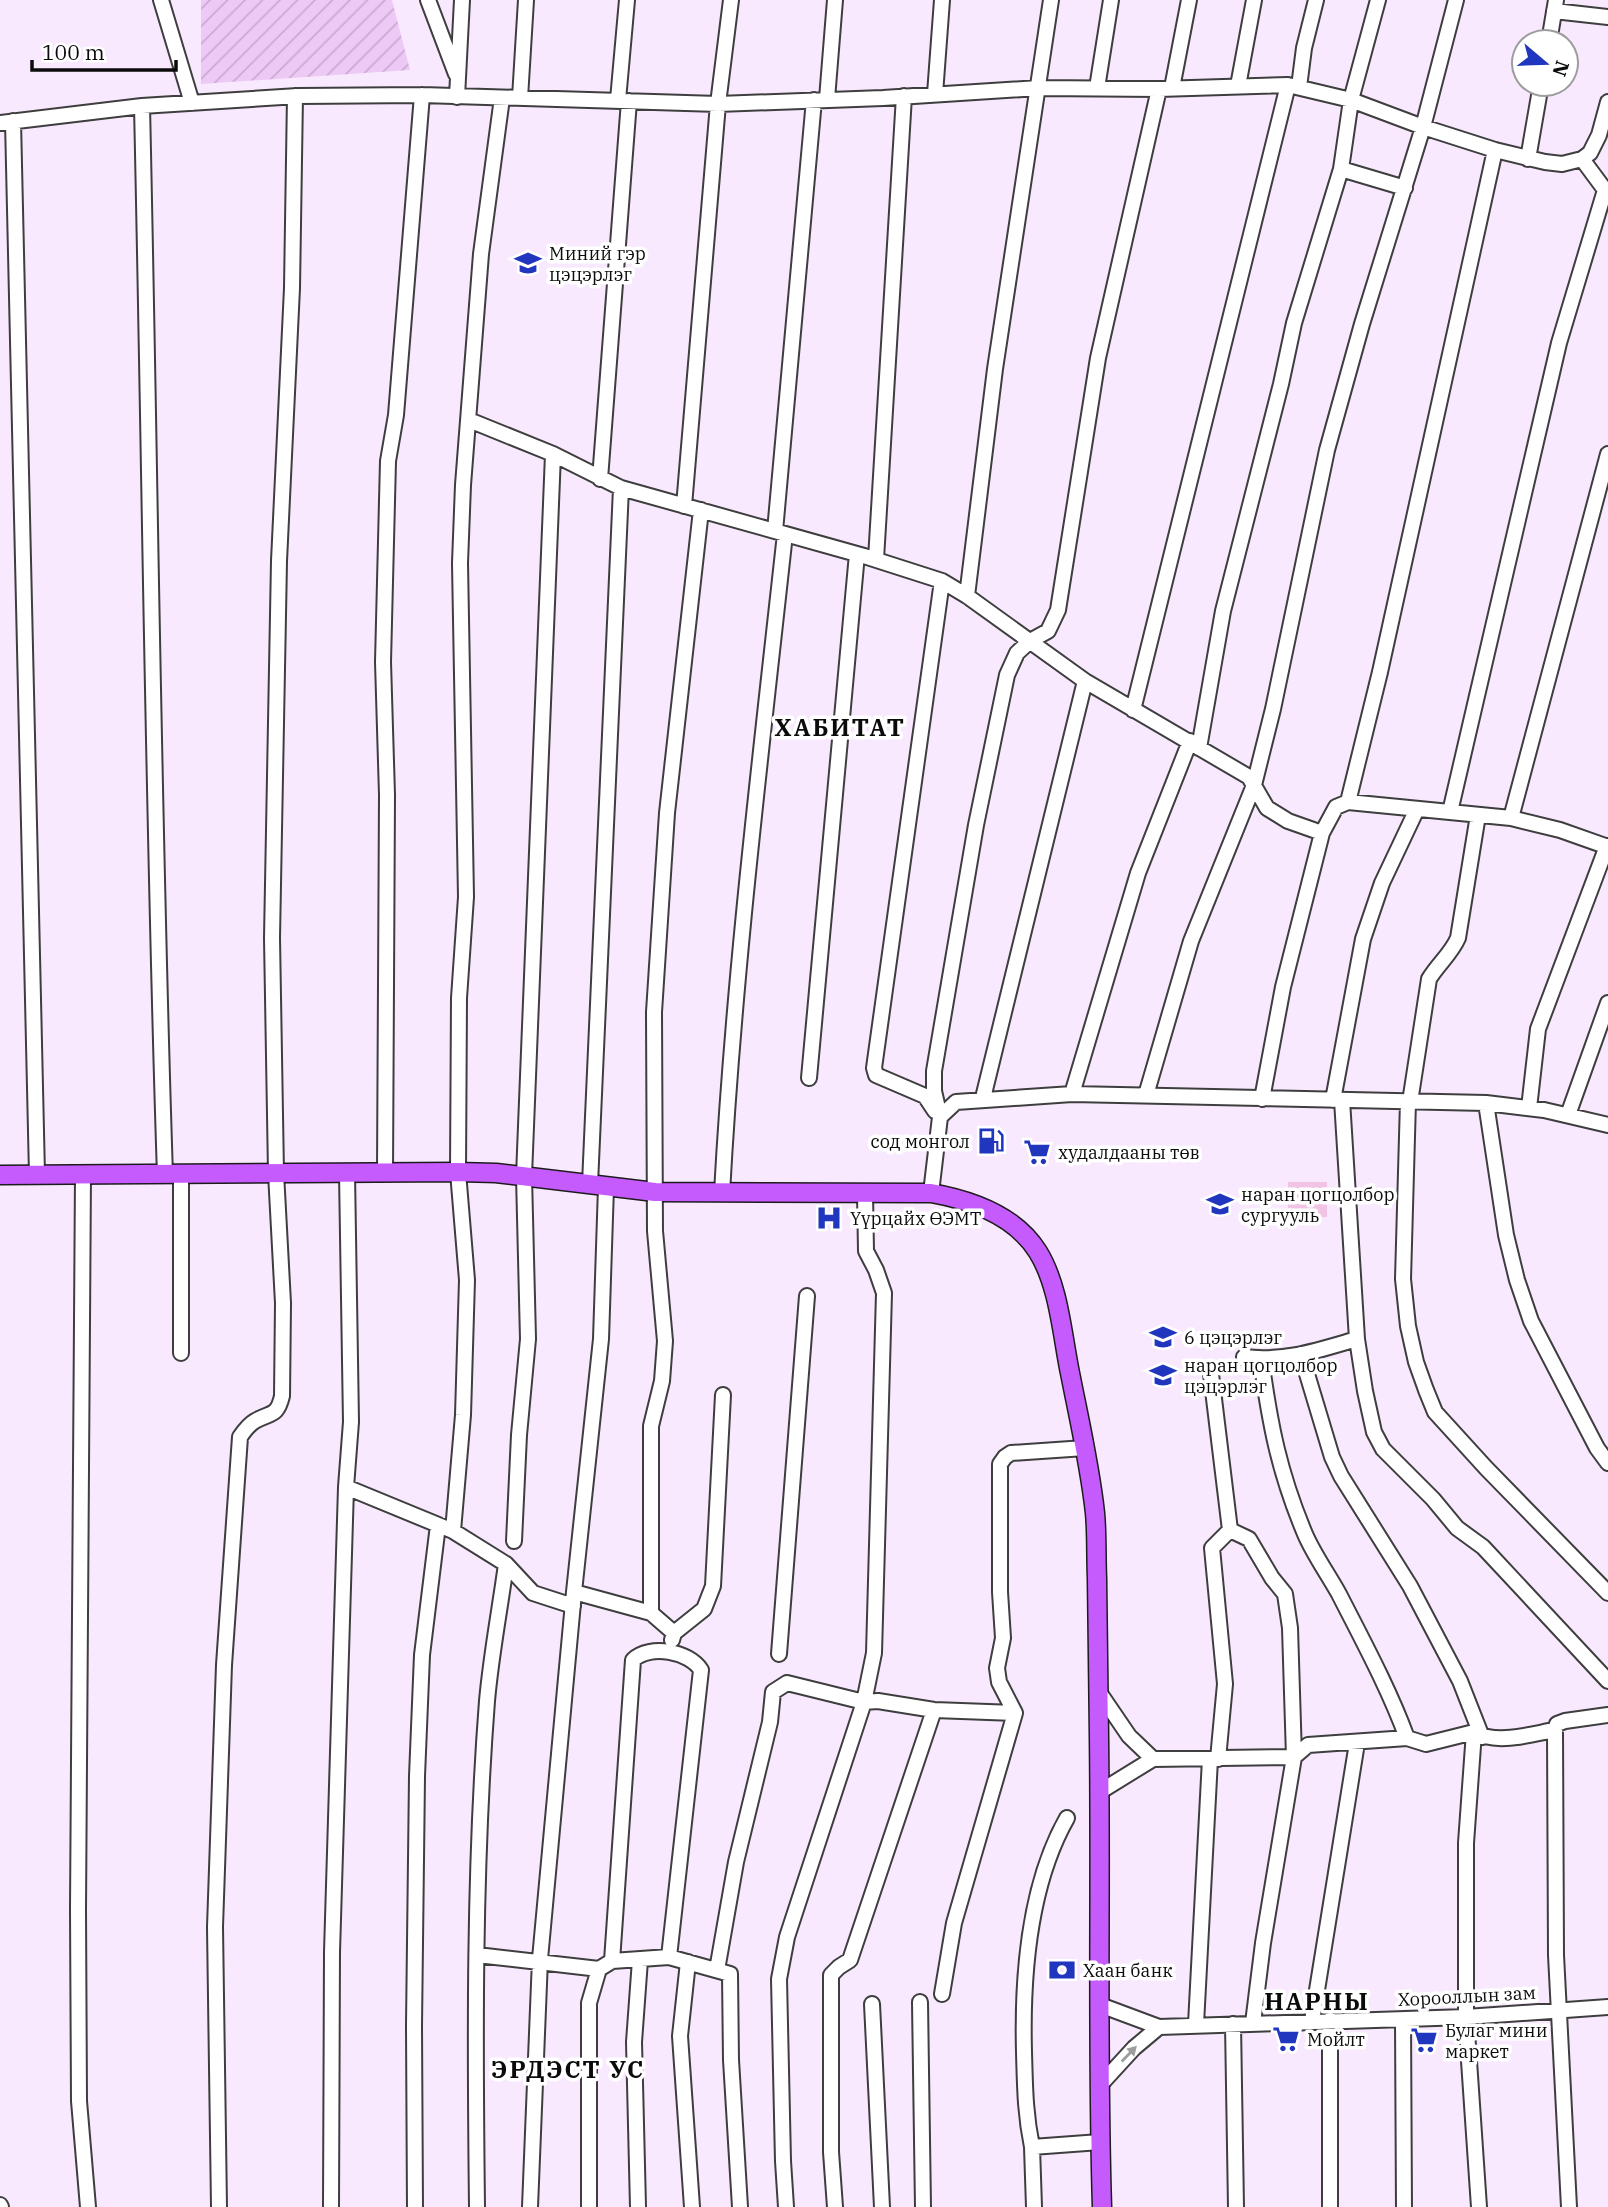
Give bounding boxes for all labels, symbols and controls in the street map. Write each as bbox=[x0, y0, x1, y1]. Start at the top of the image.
scale bar bbox=[32, 28, 175, 72]
north arrow bbox=[1510, 28, 1580, 98]
text: 100 m bbox=[42, 38, 105, 66]
text: N bbox=[1547, 58, 1575, 80]
place label: Миний гэр цэцэрлэг bbox=[549, 242, 646, 286]
school or university icon: Миний гэр цэцэрлэг bbox=[513, 248, 543, 278]
district label: ХАБИТАТ bbox=[774, 711, 906, 743]
fuel station icon: сод монгол bbox=[976, 1126, 1006, 1156]
place label: сод монгол bbox=[871, 1130, 970, 1153]
supermarket icon: худалдааны төв bbox=[1022, 1137, 1052, 1167]
place label: худалдааны төв bbox=[1058, 1141, 1200, 1164]
place label: наран цогцолбор сургууль bbox=[1241, 1183, 1394, 1227]
school or university icon: наран цогцолбор сургууль bbox=[1205, 1189, 1235, 1219]
hospital icon: Үүрцайх ӨЭМТ bbox=[814, 1203, 844, 1233]
place label: Үүрцайх ӨЭМТ bbox=[850, 1207, 982, 1230]
school or university icon: 6 цэцэрлэг bbox=[1148, 1322, 1178, 1352]
place label: 6 цэцэрлэг bbox=[1184, 1326, 1282, 1349]
place label: наран цогцолбор цэцэрлэг bbox=[1184, 1354, 1337, 1398]
school or university icon: наран цогцолбор цэцэрлэг bbox=[1148, 1360, 1178, 1390]
bank icon: Хаан банк bbox=[1047, 1955, 1077, 1985]
place label: Хаан банк bbox=[1083, 1959, 1173, 1982]
street label: Хорооллын зам bbox=[1397, 1981, 1537, 2011]
district label: НАРНЫ bbox=[1264, 1985, 1370, 2017]
place label: Булаг мини маркет bbox=[1445, 2019, 1548, 2063]
supermarket icon: Мойлт bbox=[1271, 2024, 1301, 2054]
supermarket icon: Булаг мини маркет bbox=[1409, 2025, 1439, 2055]
place label: Мойлт bbox=[1307, 2028, 1365, 2051]
one-way arrow bbox=[1121, 2046, 1137, 2063]
district label: ЭРДЭСТ УС bbox=[491, 2053, 645, 2085]

